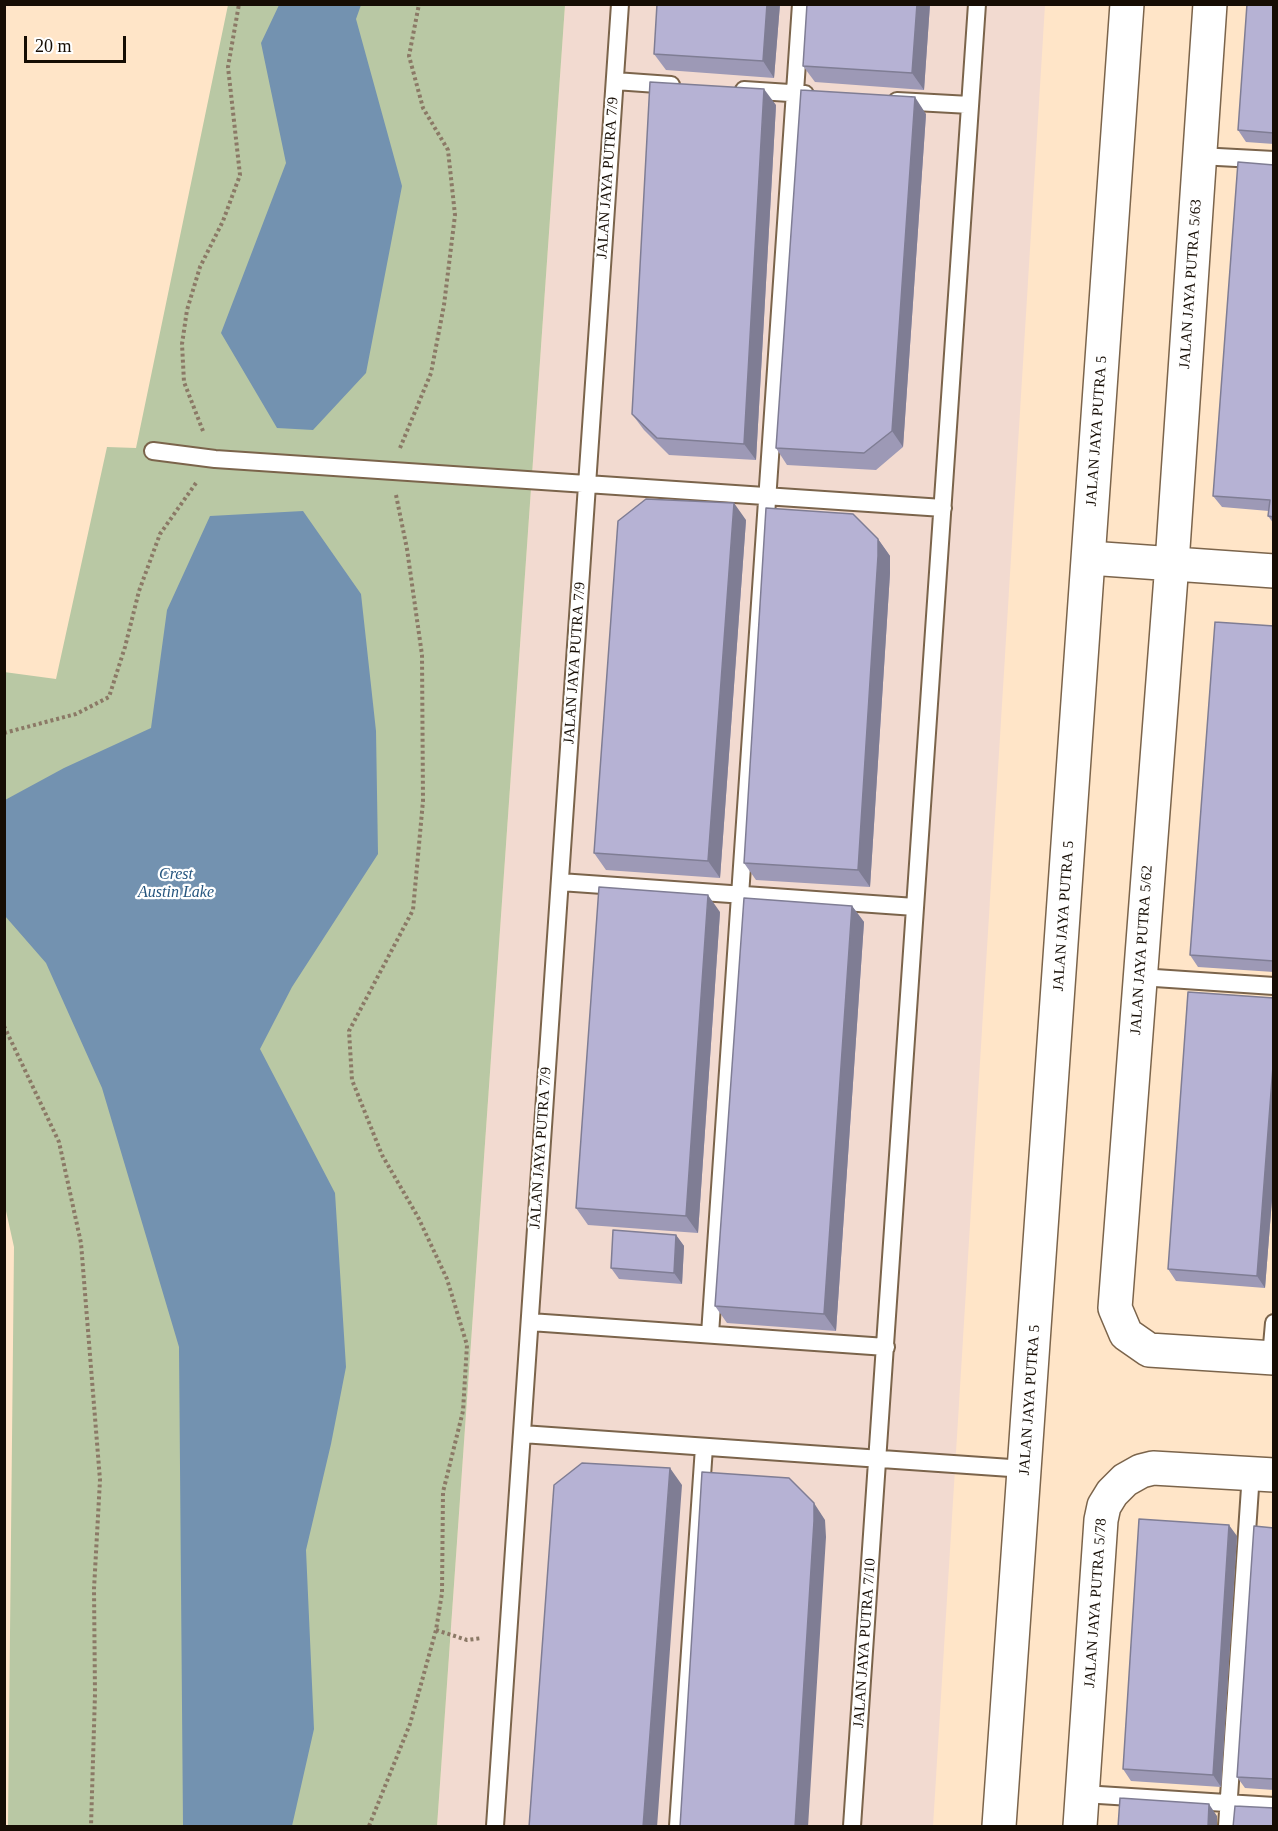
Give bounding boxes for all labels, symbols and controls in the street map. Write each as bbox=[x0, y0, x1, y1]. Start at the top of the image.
scale bar bbox=[27, 24, 129, 62]
text: 20 m bbox=[35, 36, 72, 56]
street label: JALAN JAYA PUTRA 7/9 bbox=[593, 96, 623, 260]
street label: JALAN JAYA PUTRA 5/63 bbox=[1176, 199, 1206, 369]
street label: JALAN JAYA PUTRA 5 bbox=[1083, 355, 1111, 507]
street label: JALAN JAYA PUTRA 7/9 bbox=[560, 581, 590, 745]
street label: JALAN JAYA PUTRA 5 bbox=[1050, 840, 1078, 992]
water label: Crest Austin Lake bbox=[138, 865, 214, 903]
street label: JALAN JAYA PUTRA 5/62 bbox=[1127, 865, 1157, 1035]
street label: JALAN JAYA PUTRA 7/9 bbox=[526, 1066, 556, 1230]
street label: JALAN JAYA PUTRA 5 bbox=[1016, 1324, 1044, 1476]
street label: JALAN JAYA PUTRA 5/78 bbox=[1081, 1518, 1111, 1688]
street label: JALAN JAYA PUTRA 7/10 bbox=[850, 1558, 880, 1728]

